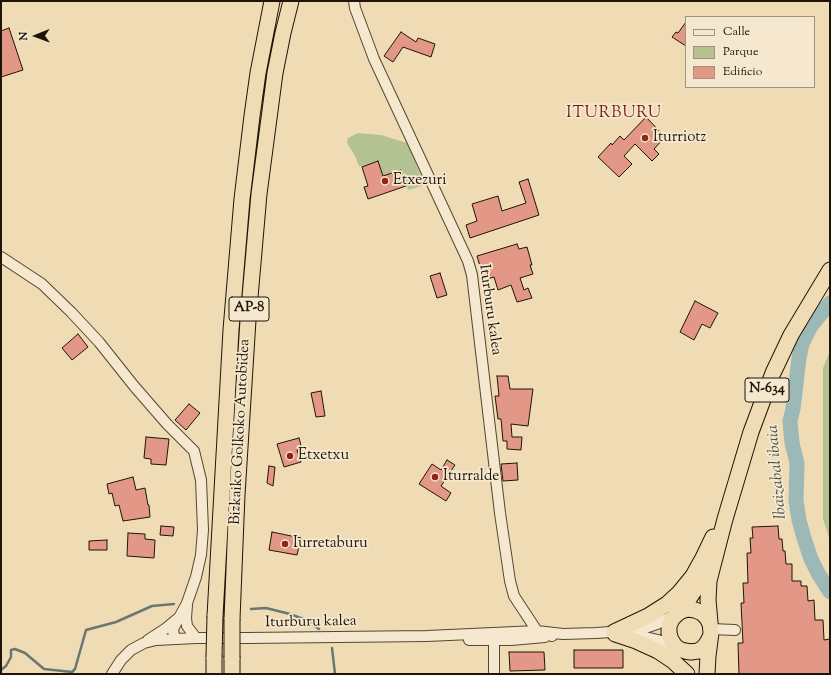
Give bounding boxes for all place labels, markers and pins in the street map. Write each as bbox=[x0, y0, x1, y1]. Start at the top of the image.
place label: Iturriotz bbox=[653, 129, 706, 147]
marker: Iturriotz bbox=[640, 133, 650, 143]
place label: Etxezuri bbox=[393, 172, 446, 190]
marker: Etxezuri bbox=[380, 176, 390, 186]
place label: Etxetxu bbox=[298, 447, 349, 465]
marker: Etxetxu bbox=[285, 451, 295, 461]
place label: Iturralde bbox=[443, 468, 499, 486]
marker: Iturralde bbox=[430, 472, 440, 482]
place label: Iurretaburu bbox=[293, 535, 368, 553]
marker: Iurretaburu bbox=[280, 539, 290, 549]

